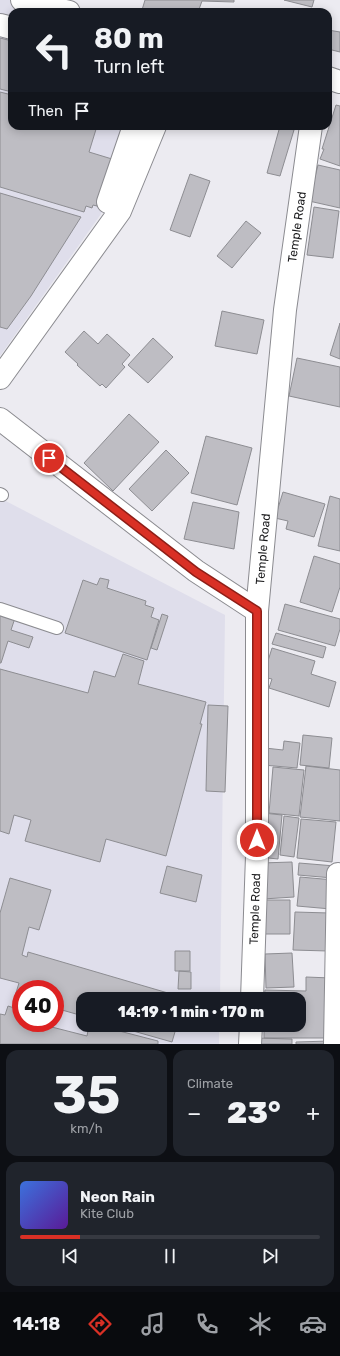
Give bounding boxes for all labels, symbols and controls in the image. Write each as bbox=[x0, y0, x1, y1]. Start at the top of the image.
text: 80 m bbox=[94, 22, 164, 55]
icon: left bbox=[28, 24, 80, 76]
text: Turn left bbox=[94, 56, 164, 78]
icon: arrive bbox=[71, 100, 93, 122]
text: Then bbox=[28, 102, 63, 120]
street label: Temple Road bbox=[285, 191, 309, 263]
pin bbox=[32, 441, 66, 475]
icon: arrive bbox=[38, 447, 60, 469]
street label: Temple Road bbox=[253, 513, 273, 585]
position arrow bbox=[236, 819, 278, 861]
street label: Temple Road bbox=[247, 873, 263, 945]
speed limit sign: 40 bbox=[12, 980, 64, 1032]
text: 14:19 · 1 min · 170 m bbox=[118, 1003, 264, 1021]
text: 35 bbox=[53, 1064, 120, 1126]
text: Climate bbox=[187, 1076, 233, 1091]
text: 23° bbox=[227, 1095, 281, 1131]
text: − bbox=[187, 1100, 201, 1127]
text: + bbox=[306, 1100, 320, 1127]
text: km/h bbox=[70, 1121, 103, 1136]
text: Neon Rain bbox=[80, 1188, 155, 1206]
text: Kite Club bbox=[80, 1206, 134, 1221]
icon: previous bbox=[59, 1245, 81, 1267]
icon: pause bbox=[159, 1245, 181, 1267]
icon: next bbox=[259, 1245, 281, 1267]
icon: directions bbox=[86, 1310, 114, 1338]
icon: music bbox=[139, 1310, 167, 1338]
icon: phone bbox=[193, 1310, 221, 1338]
icon: climate bbox=[246, 1310, 274, 1338]
icon: car bbox=[299, 1310, 327, 1338]
text: 14:18 bbox=[13, 1313, 60, 1335]

